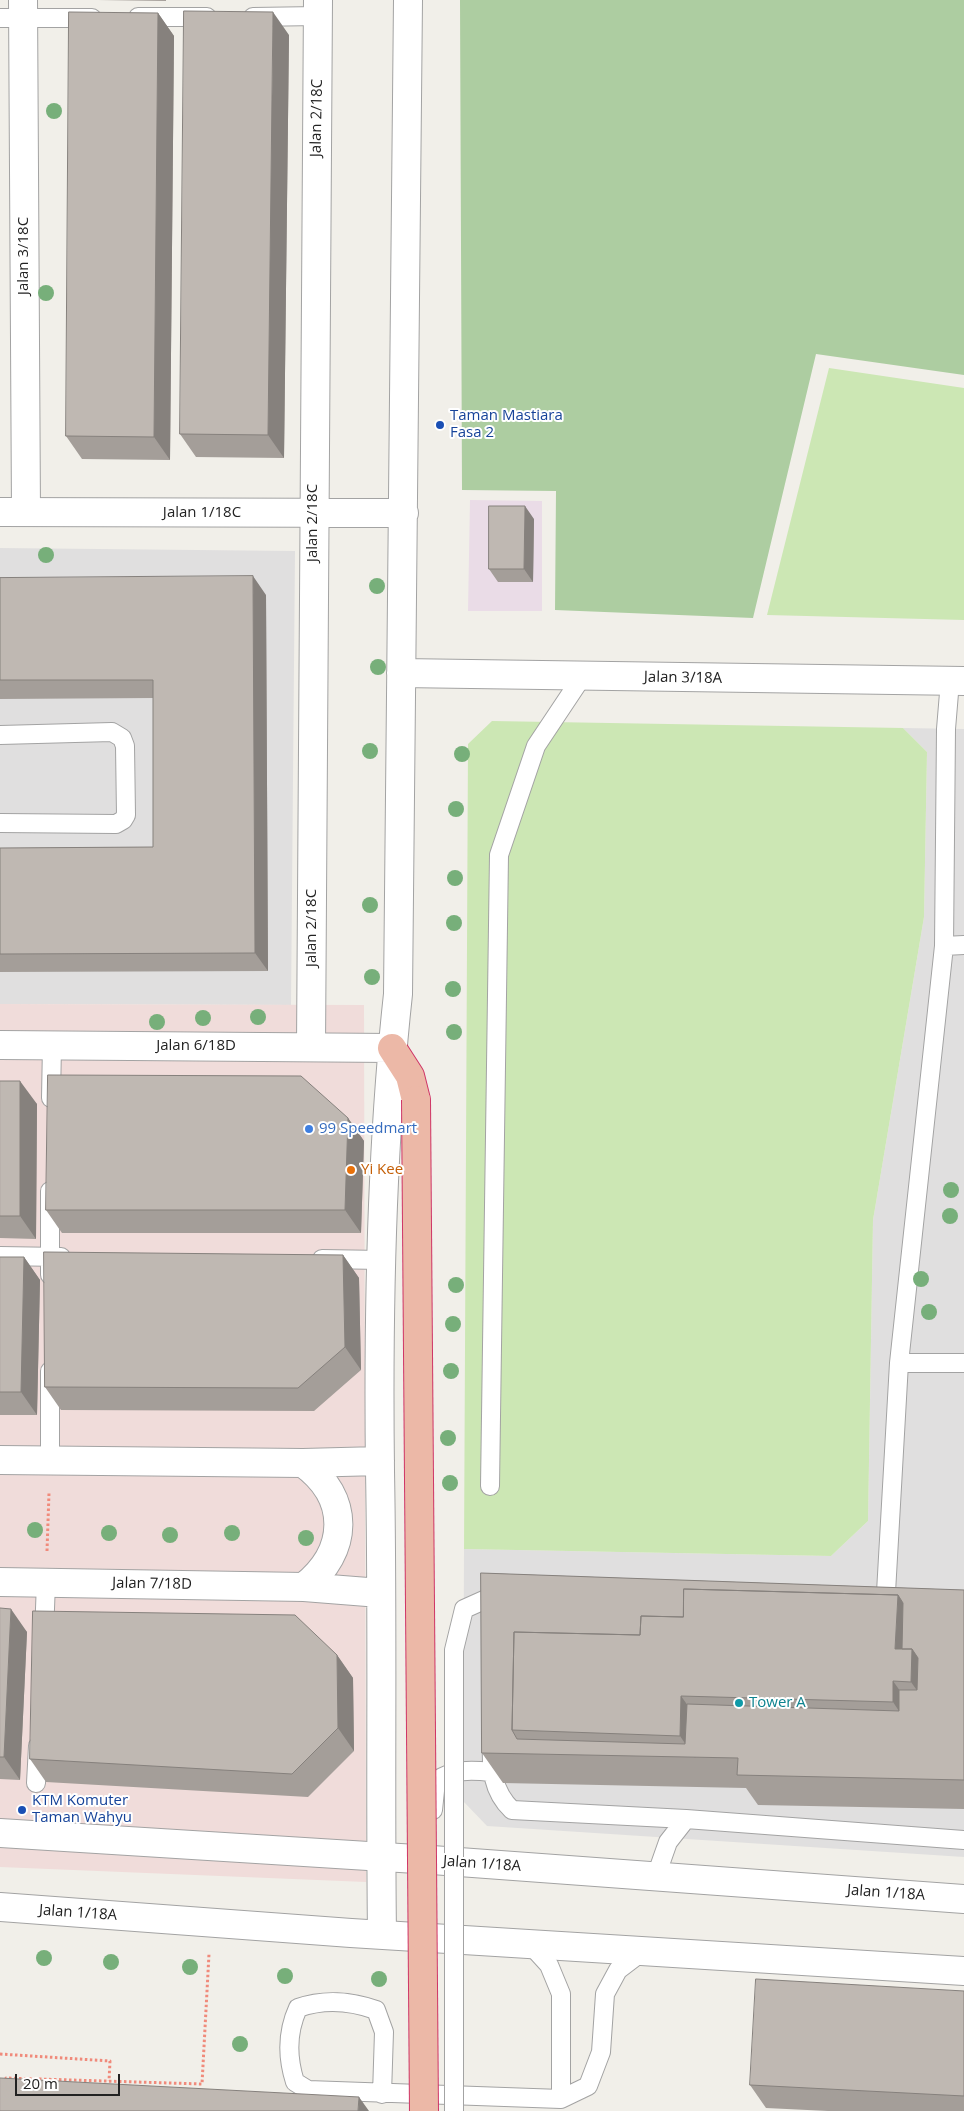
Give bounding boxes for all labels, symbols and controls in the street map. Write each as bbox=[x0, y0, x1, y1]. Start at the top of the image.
street label: Jalan 2/18C bbox=[307, 79, 327, 157]
street label: Jalan 3/18C bbox=[15, 217, 33, 295]
place label: Taman Mastiara Fasa 2 bbox=[450, 407, 563, 442]
marker: Taman Mastiara Fasa 2 bbox=[434, 419, 446, 431]
street label: Jalan 2/18C bbox=[304, 484, 322, 562]
street label: Jalan 1/18C bbox=[163, 504, 241, 522]
street label: Jalan 3/18A bbox=[644, 668, 722, 688]
street label: Jalan 2/18C bbox=[303, 889, 321, 967]
street label: Jalan 6/18D bbox=[156, 1037, 236, 1055]
place label: 99 Speedmart bbox=[319, 1120, 417, 1138]
marker: 99 Speedmart bbox=[303, 1123, 315, 1135]
place label: Yi Kee bbox=[361, 1161, 403, 1179]
marker: Yi Kee bbox=[345, 1164, 357, 1176]
street label: Jalan 7/18D bbox=[112, 1574, 192, 1594]
place label: Tower A bbox=[749, 1694, 806, 1712]
marker: Tower A bbox=[733, 1697, 745, 1709]
place label: KTM Komuter Taman Wahyu bbox=[32, 1792, 132, 1827]
marker: KTM Komuter Taman Wahyu bbox=[16, 1804, 28, 1816]
street label: Jalan 1/18A bbox=[442, 1852, 522, 1876]
street label: Jalan 1/18A bbox=[846, 1881, 926, 1905]
street label: Jalan 1/18A bbox=[38, 1901, 118, 1925]
scale bar bbox=[18, 2064, 122, 2096]
text: 20 m bbox=[23, 2073, 58, 2093]

